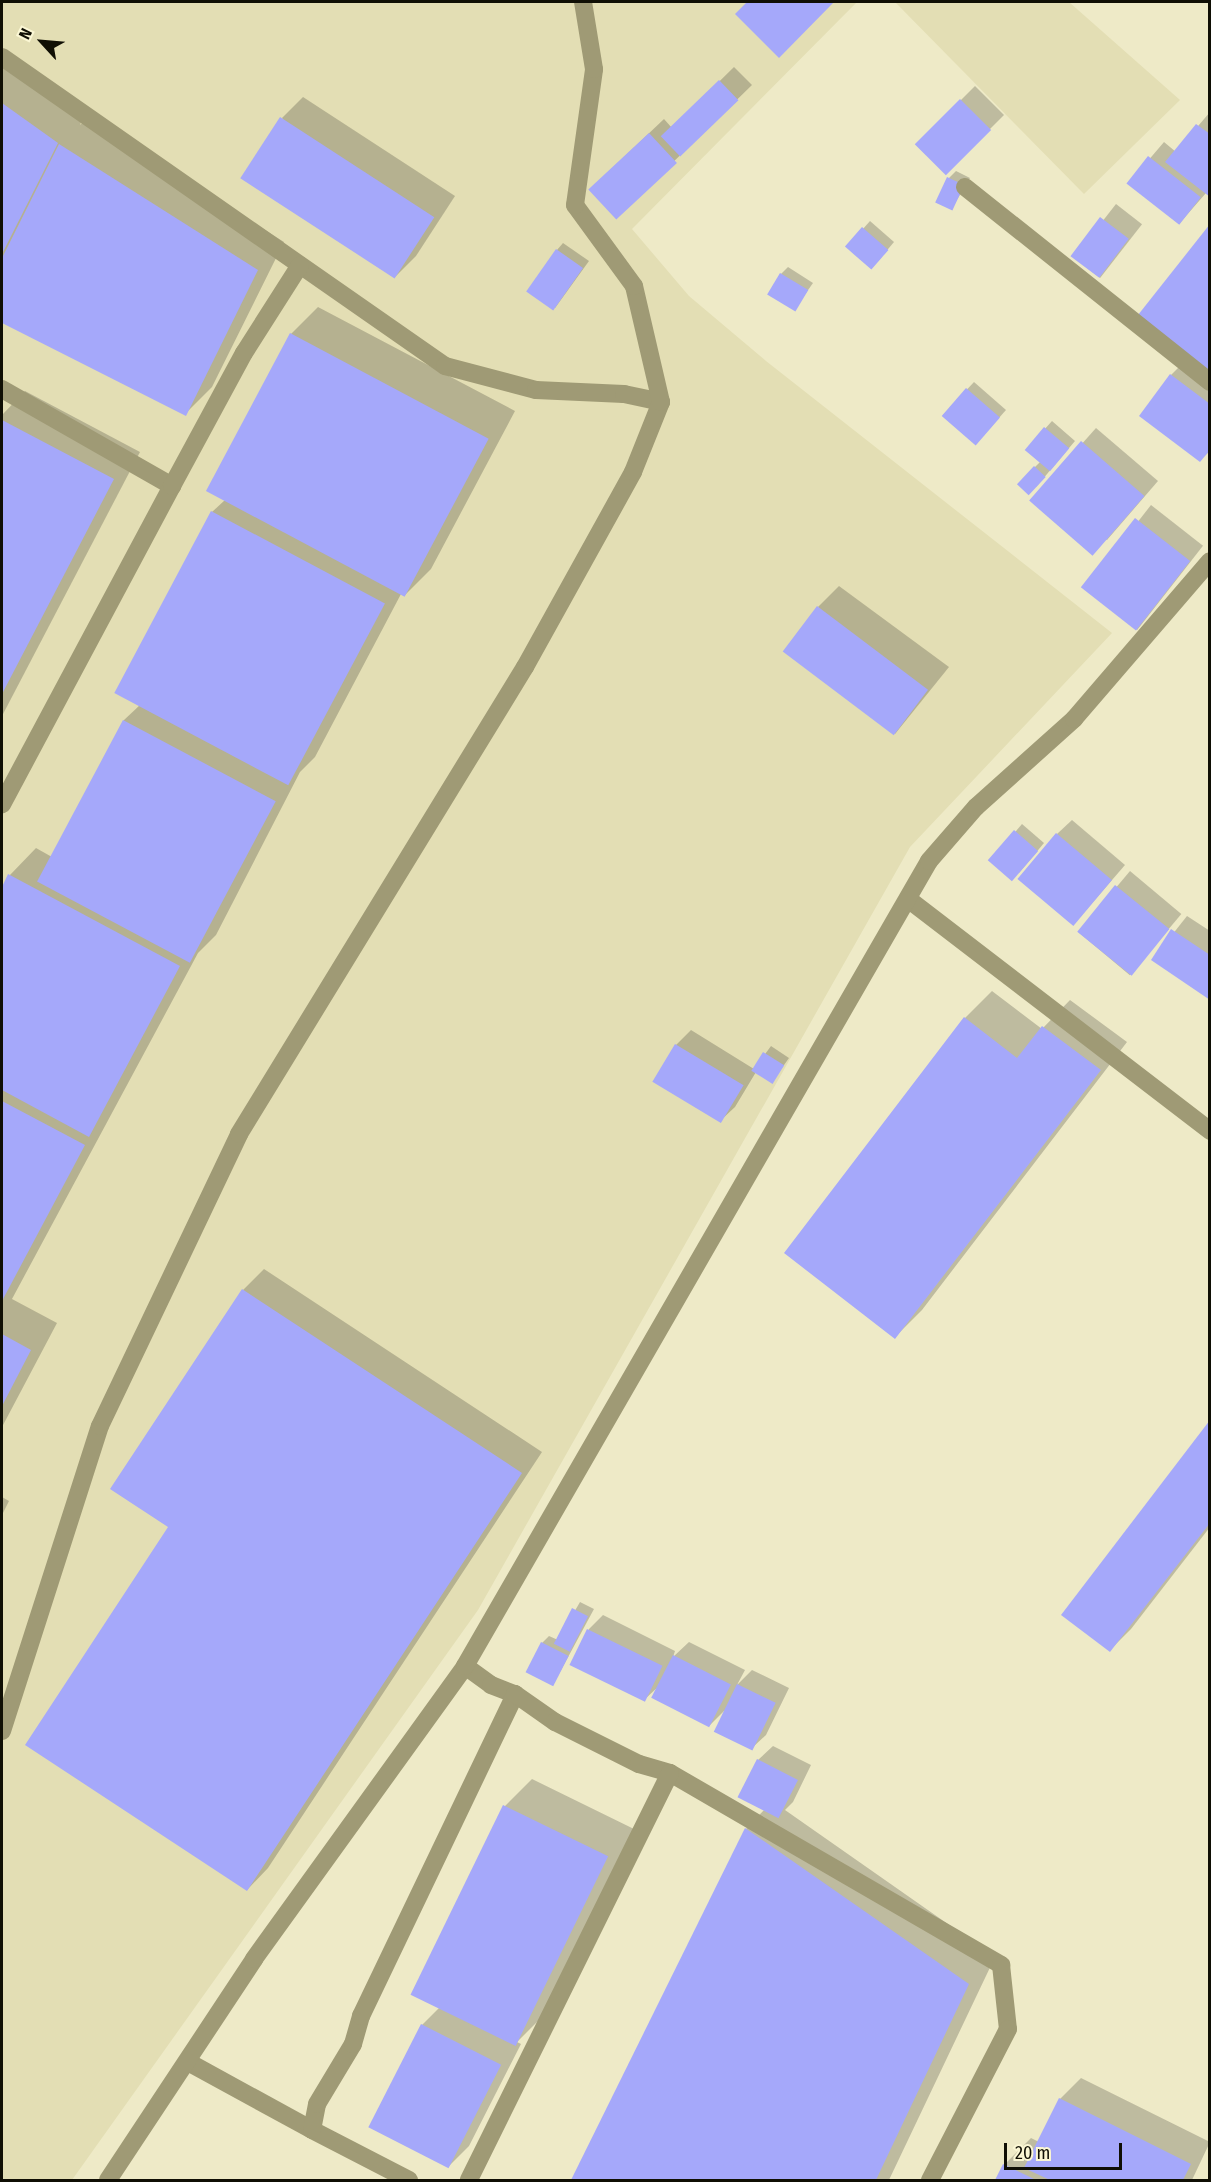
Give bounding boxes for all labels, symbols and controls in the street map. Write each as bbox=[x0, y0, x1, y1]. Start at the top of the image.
north arrow bbox=[12, 12, 72, 72]
text: N bbox=[15, 25, 36, 42]
scale bar bbox=[1007, 2131, 1126, 2169]
text: 20 m bbox=[1015, 2142, 1050, 2164]

